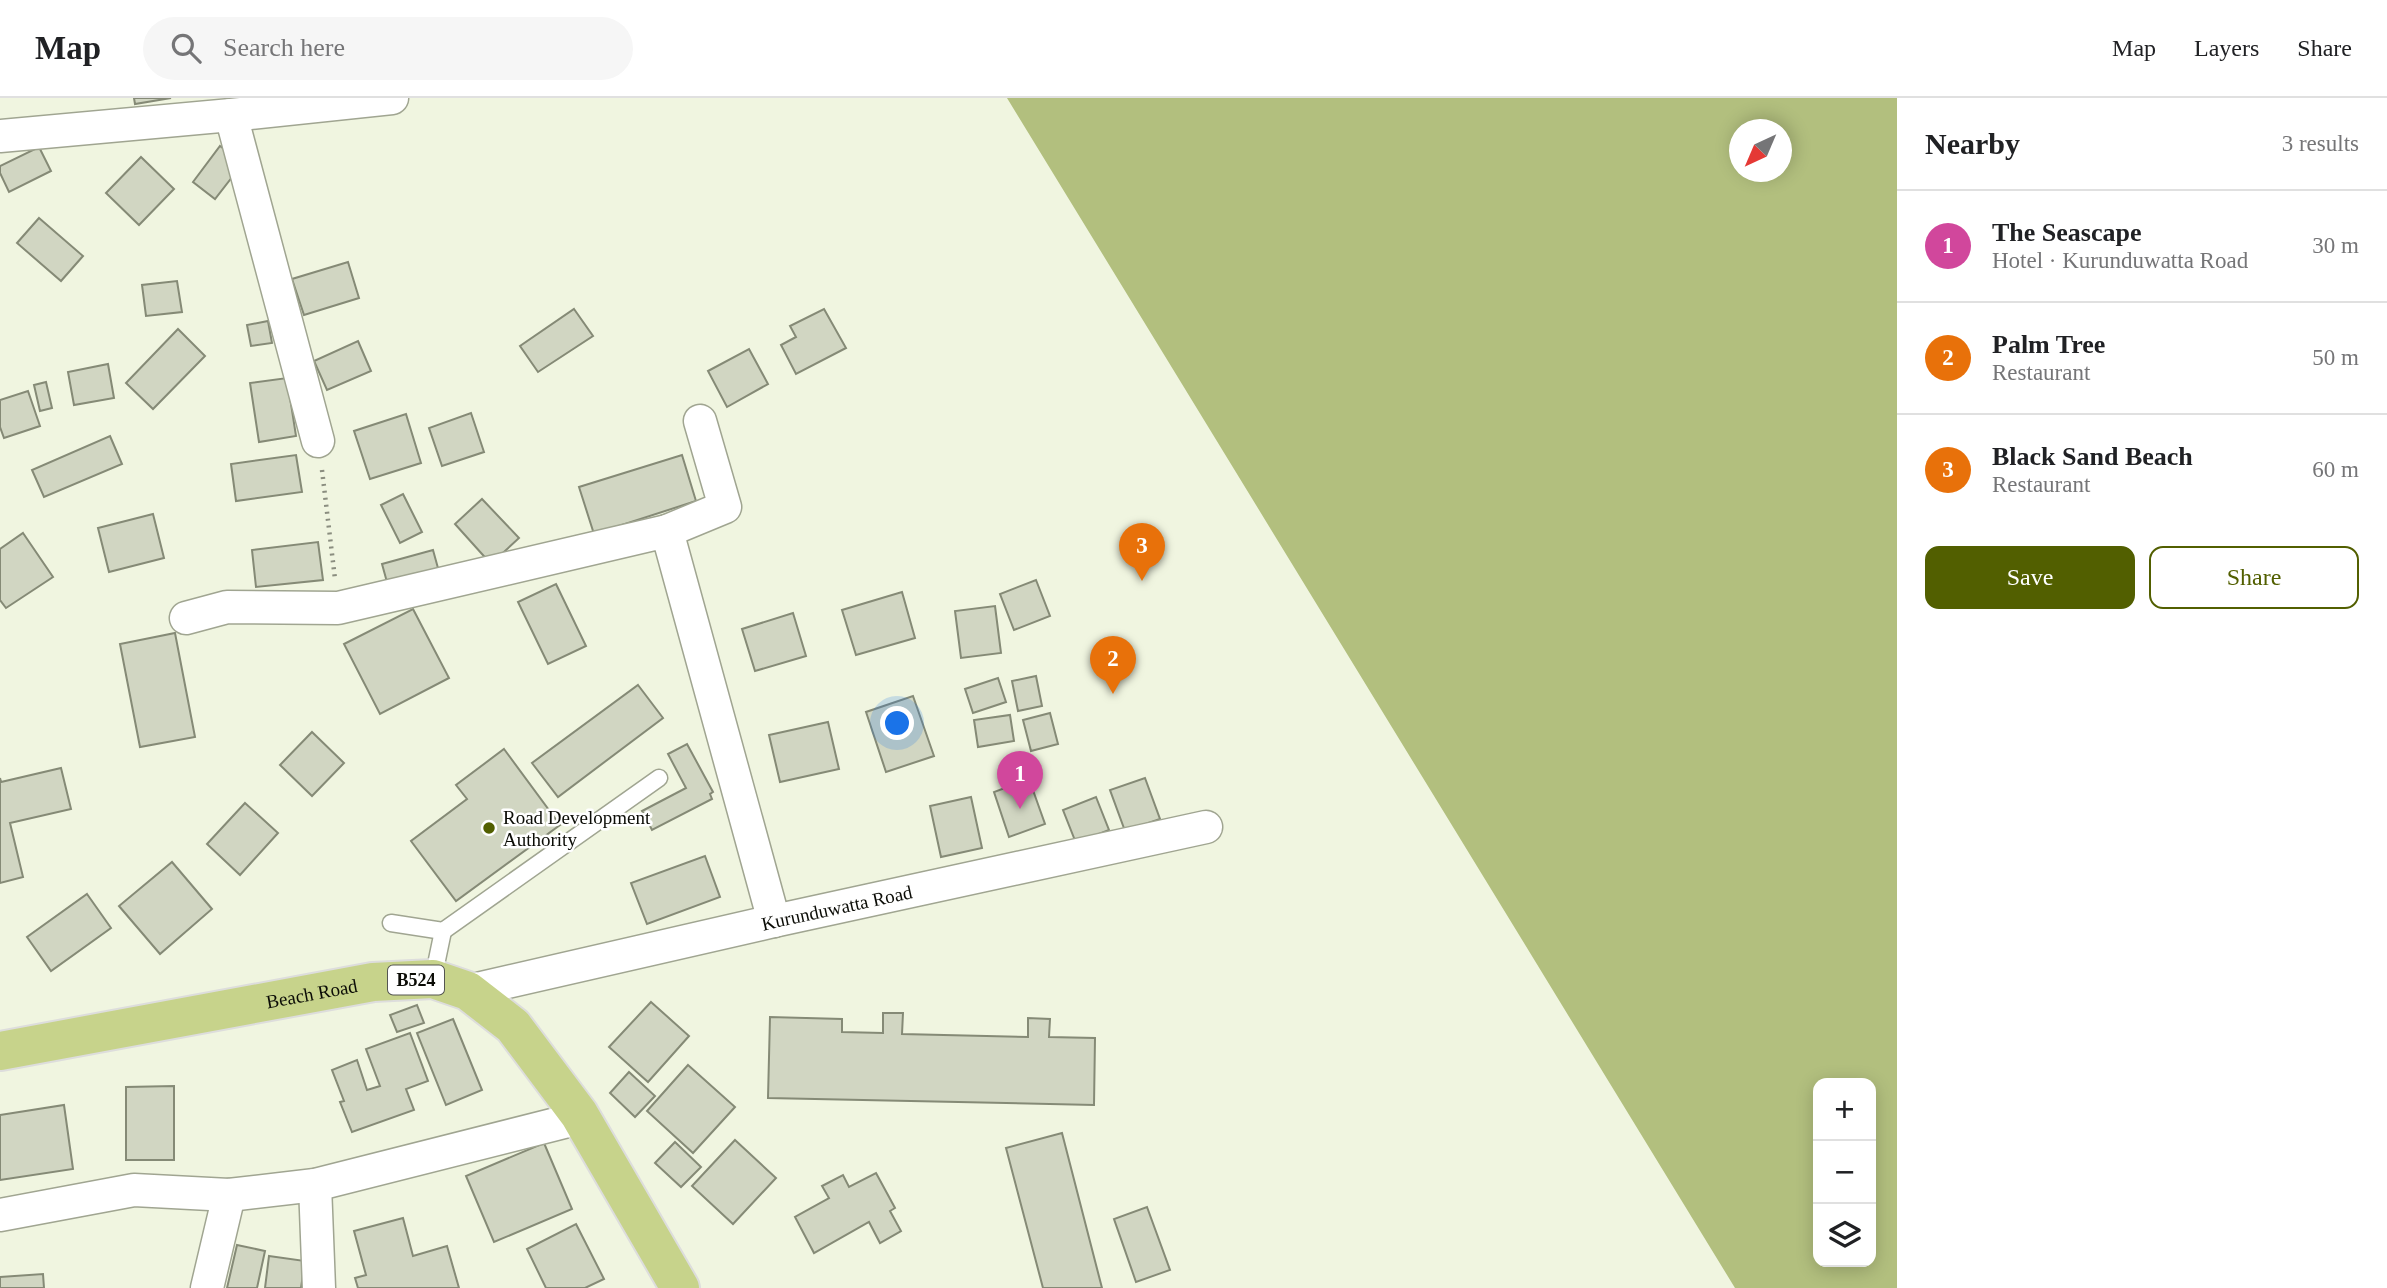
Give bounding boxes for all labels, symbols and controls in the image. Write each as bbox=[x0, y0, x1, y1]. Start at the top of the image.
search box bbox=[143, 17, 633, 80]
icon: search bbox=[167, 29, 205, 67]
text: Map bbox=[35, 30, 101, 66]
text: Search here bbox=[223, 33, 345, 62]
text: Map bbox=[2112, 35, 2156, 61]
text: Layers bbox=[2194, 35, 2259, 61]
text: Share bbox=[2297, 35, 2352, 61]
north arrow bbox=[1729, 119, 1792, 182]
text: Nearby bbox=[1925, 127, 2020, 160]
text: 3 results bbox=[2282, 131, 2359, 156]
text: The Seascape bbox=[1992, 218, 2142, 247]
text: 1 bbox=[1942, 233, 1954, 258]
text: 30 m bbox=[2312, 233, 2359, 258]
text: Hotel · Kurunduwatta Road bbox=[1992, 248, 2248, 273]
text: Palm Tree bbox=[1992, 330, 2105, 359]
text: 2 bbox=[1942, 345, 1954, 370]
text: 50 m bbox=[2312, 345, 2359, 370]
text: Restaurant bbox=[1992, 360, 2090, 385]
text: Black Sand Beach bbox=[1992, 442, 2193, 471]
text: 3 bbox=[1942, 457, 1954, 482]
text: 60 m bbox=[2312, 457, 2359, 482]
text: Restaurant bbox=[1992, 472, 2090, 497]
pin: 3 bbox=[1119, 523, 1165, 581]
button: Save bbox=[1925, 546, 2135, 609]
button: Share bbox=[2149, 546, 2359, 609]
pin: 2 bbox=[1090, 636, 1136, 694]
your location bbox=[880, 706, 914, 740]
pin: 1 bbox=[997, 751, 1043, 809]
place label: Road Development Authority bbox=[503, 807, 651, 850]
marker: Road Development Authority bbox=[481, 820, 497, 836]
street label: Kurunduwatta Road bbox=[759, 881, 915, 935]
road number: B524 bbox=[388, 966, 444, 995]
street label: Beach Road bbox=[264, 975, 360, 1013]
map controls bbox=[1813, 1078, 1876, 1267]
button: + bbox=[1813, 1078, 1876, 1141]
button: − bbox=[1813, 1141, 1876, 1204]
button: layers bbox=[1813, 1204, 1876, 1267]

